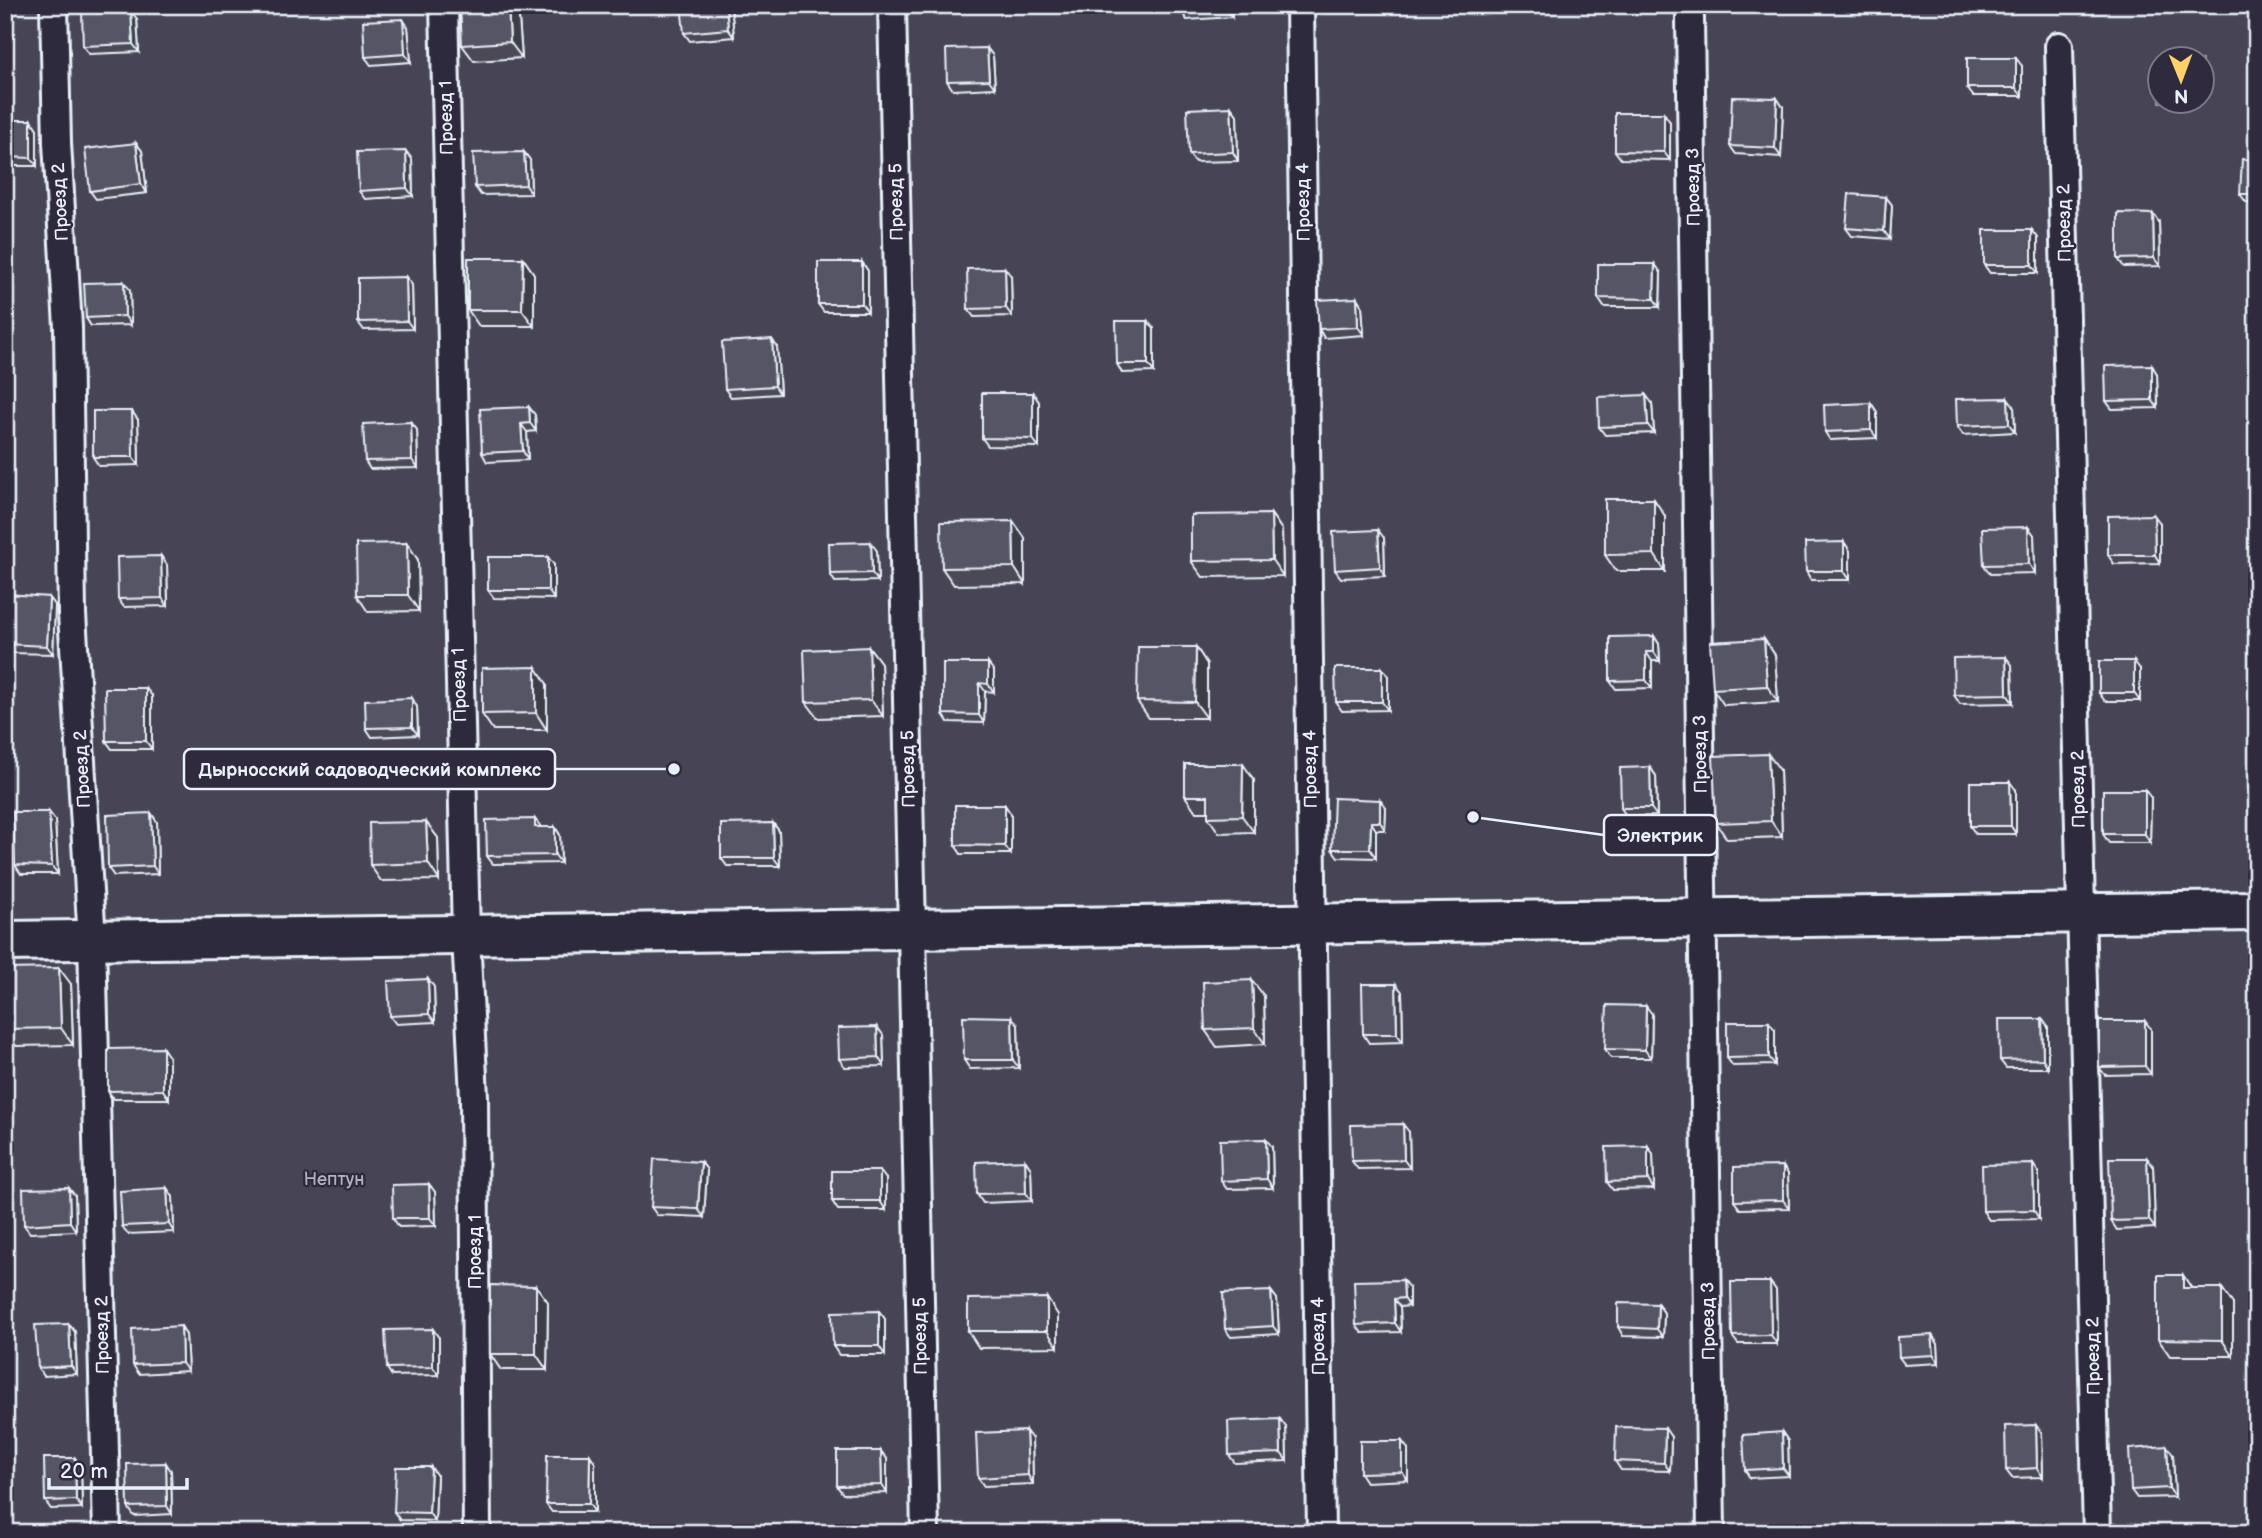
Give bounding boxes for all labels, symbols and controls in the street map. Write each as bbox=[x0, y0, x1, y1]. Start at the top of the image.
north arrow bbox=[2146, 46, 2216, 116]
street label: Проезд 1 bbox=[435, 81, 458, 155]
text: N bbox=[2174, 84, 2189, 107]
street label: Проезд 3 bbox=[1682, 148, 1705, 226]
street label: Проезд 2 bbox=[48, 162, 73, 242]
street label: Проезд 5 bbox=[885, 163, 908, 241]
street label: Проезд 4 bbox=[1292, 163, 1315, 241]
street label: Проезд 2 bbox=[2053, 183, 2076, 262]
street label: Проезд 1 bbox=[448, 647, 471, 723]
street label: Проезд 3 bbox=[1689, 715, 1712, 793]
street label: Проезд 2 bbox=[70, 729, 95, 809]
street label: Проезд 5 bbox=[897, 730, 920, 808]
street label: Проезд 4 bbox=[1299, 730, 1322, 808]
callout: Дырносский садоводческий комплекс bbox=[184, 749, 555, 789]
street label: Проезд 2 bbox=[2067, 749, 2090, 828]
text: Дырносский садоводческий комплекс bbox=[199, 759, 542, 782]
callout: Электрик bbox=[1604, 815, 1717, 855]
text: Электрик bbox=[1617, 825, 1703, 848]
park label: Нептун bbox=[304, 1169, 364, 1190]
street label: Проезд 1 bbox=[465, 1215, 486, 1289]
street label: Проезд 3 bbox=[1697, 1282, 1720, 1360]
street label: Проезд 2 bbox=[91, 1295, 114, 1374]
street label: Проезд 5 bbox=[909, 1297, 932, 1375]
street label: Проезд 4 bbox=[1307, 1297, 1330, 1375]
street label: Проезд 2 bbox=[2082, 1316, 2105, 1395]
scale bar bbox=[49, 1447, 187, 1491]
text: 20 m bbox=[60, 1459, 108, 1484]

